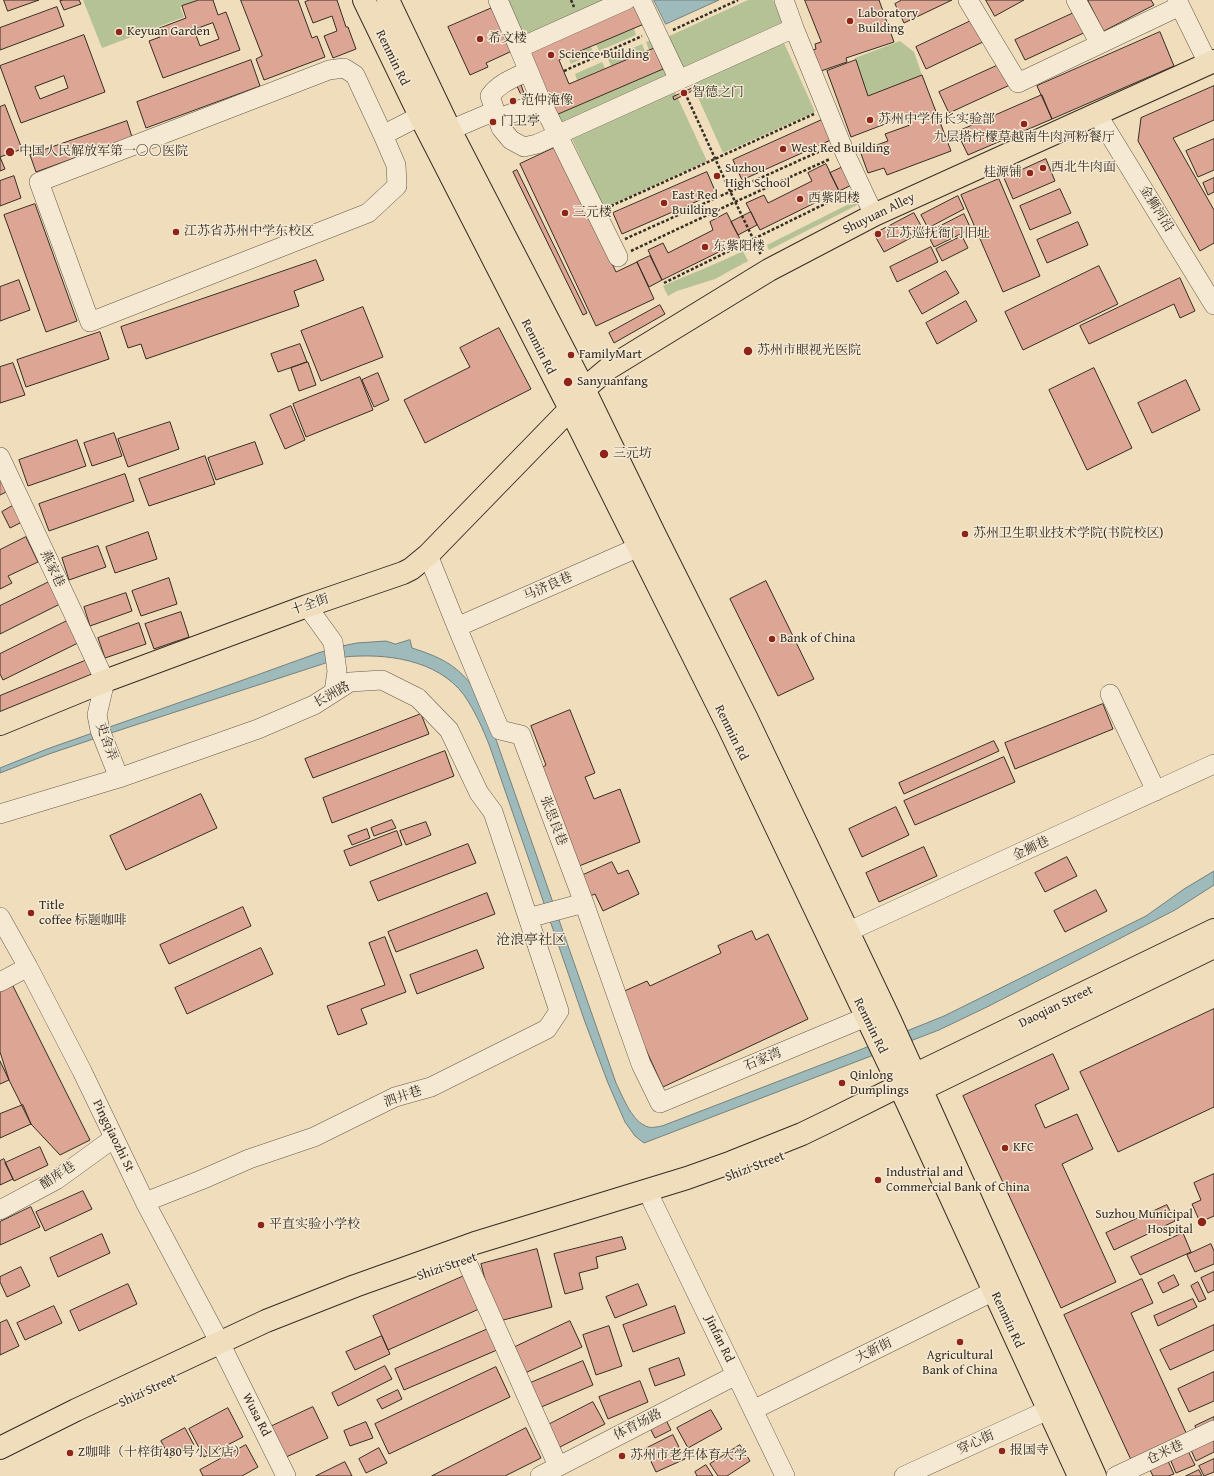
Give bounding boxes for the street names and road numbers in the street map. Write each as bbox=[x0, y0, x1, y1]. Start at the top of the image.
street label: Renmin Rd bbox=[372, 28, 412, 88]
street label: 金狮河沿 bbox=[1136, 183, 1176, 235]
street label: Shuyuan Alley bbox=[840, 190, 918, 238]
street label: Renmin Rd bbox=[517, 317, 559, 377]
street label: 燕家巷 bbox=[37, 548, 67, 590]
street label: 马济良巷 bbox=[521, 569, 575, 605]
street label: 十全街 bbox=[289, 591, 331, 619]
street label: 长洲路 bbox=[311, 679, 353, 711]
street label: Renmin Rd bbox=[711, 703, 751, 763]
street label: 吏舍弄 bbox=[92, 721, 120, 763]
street label: 张思良巷 bbox=[536, 794, 570, 848]
street label: 金狮巷 bbox=[1010, 834, 1052, 864]
street label: Daoqian Street bbox=[1016, 982, 1096, 1032]
street label: Renmin Rd bbox=[850, 996, 890, 1056]
street label: 石家湾 bbox=[742, 1045, 784, 1075]
street label: 泗井巷 bbox=[382, 1083, 424, 1111]
street label: Pingqiaozhi St bbox=[89, 1097, 137, 1175]
street label: Shizi Street bbox=[723, 1149, 787, 1185]
street label: 醋库巷 bbox=[37, 1159, 79, 1193]
street label: Shizi Street bbox=[415, 1249, 479, 1285]
street label: Renmin Rd bbox=[987, 1290, 1027, 1350]
street label: Jinfan Rd bbox=[701, 1313, 737, 1365]
street label: 大新街 bbox=[853, 1335, 895, 1367]
street label: Shizi Street bbox=[116, 1371, 180, 1411]
street label: Wusa Rd bbox=[238, 1391, 274, 1439]
street label: 体育场路 bbox=[611, 1406, 665, 1444]
street label: 穿心街 bbox=[955, 1428, 997, 1458]
street label: 仓米巷 bbox=[1144, 1438, 1186, 1468]

